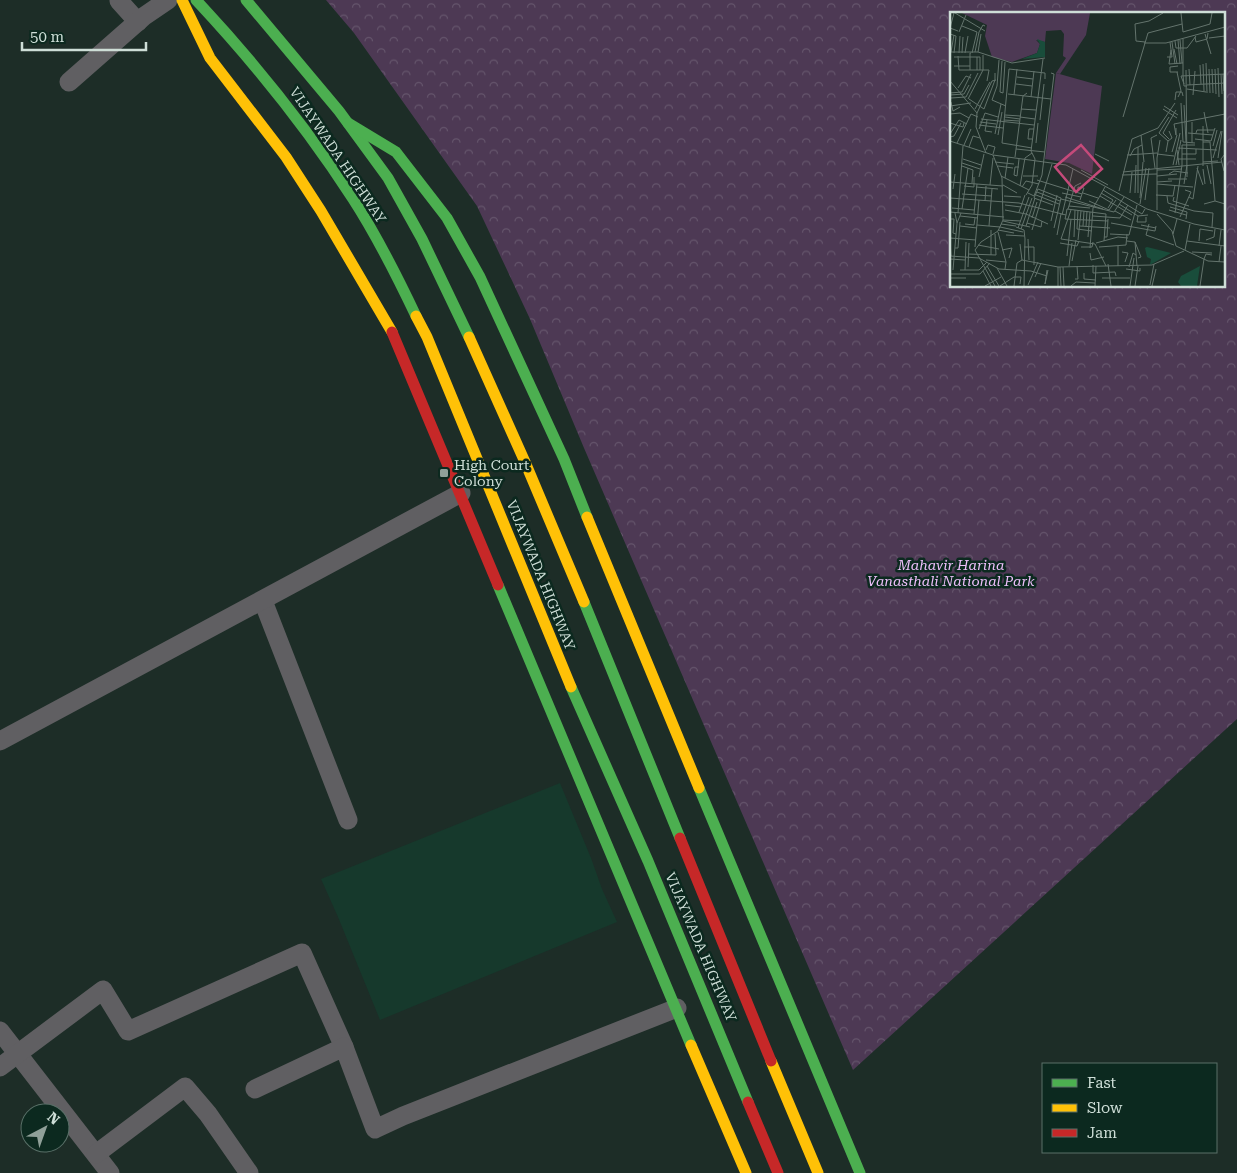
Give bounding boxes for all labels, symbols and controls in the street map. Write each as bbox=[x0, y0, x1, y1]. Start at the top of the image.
inset map bbox=[950, 12, 1224, 288]
scale bar bbox=[22, 20, 146, 52]
text: 50 m bbox=[30, 28, 65, 46]
street label: VIJAYWADA HIGHWAY bbox=[287, 84, 390, 226]
place label: High Court Colony bbox=[454, 457, 529, 489]
marker: High Court Colony bbox=[438, 467, 450, 479]
street label: VIJAYWADA HIGHWAY bbox=[504, 498, 579, 653]
park label: Mahavir Harina Vanasthali National Park bbox=[867, 557, 1035, 589]
street label: VIJAYWADA HIGHWAY bbox=[662, 870, 740, 1024]
legend bbox=[1042, 1063, 1217, 1153]
text: Fast bbox=[1087, 1074, 1117, 1092]
text: Slow bbox=[1087, 1099, 1123, 1117]
north arrow bbox=[20, 1103, 70, 1153]
text: N bbox=[44, 1109, 63, 1128]
text: Jam bbox=[1087, 1124, 1117, 1142]

